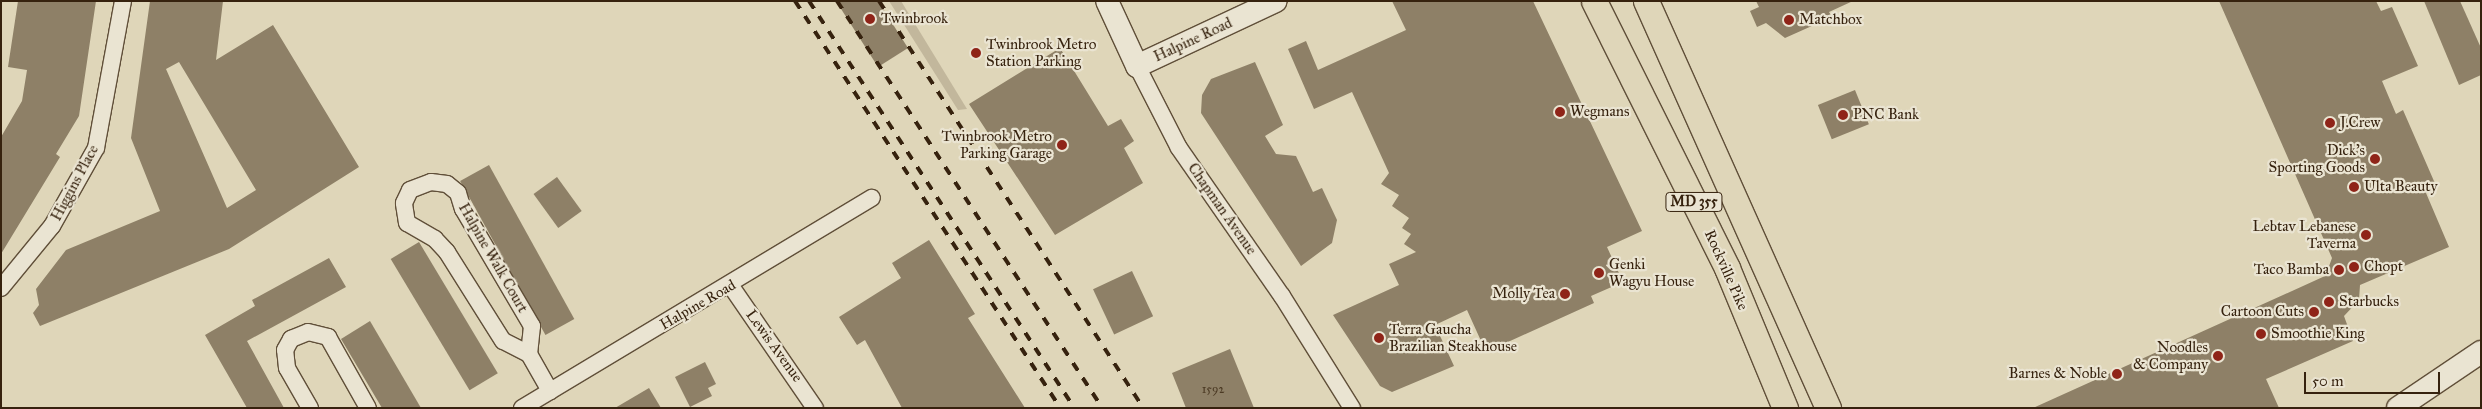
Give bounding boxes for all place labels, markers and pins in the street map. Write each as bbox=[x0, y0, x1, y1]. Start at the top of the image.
place label: Twinbrook bbox=[881, 10, 948, 28]
place label: Matchbox bbox=[1799, 11, 1862, 29]
marker: Twinbrook bbox=[863, 12, 877, 26]
marker: Matchbox bbox=[1783, 14, 1795, 26]
place label: Twinbrook Metro Station Parking bbox=[986, 35, 1096, 70]
marker: Twinbrook Metro Station Parking bbox=[970, 47, 982, 59]
place label: Wegmans bbox=[1570, 103, 1629, 121]
marker: Wegmans bbox=[1554, 106, 1566, 118]
place label: PNC Bank bbox=[1853, 106, 1919, 124]
marker: PNC Bank bbox=[1837, 109, 1849, 121]
place label: J.Crew bbox=[2340, 114, 2380, 132]
marker: J.Crew bbox=[2324, 117, 2336, 129]
place label: Twinbrook Metro Parking Garage bbox=[942, 127, 1052, 162]
marker: Twinbrook Metro Parking Garage bbox=[1056, 139, 1068, 151]
place label: Dick's Sporting Goods bbox=[2269, 141, 2365, 176]
marker: Dick's Sporting Goods bbox=[2369, 153, 2381, 165]
place label: Ulta Beauty bbox=[2364, 178, 2438, 196]
marker: Ulta Beauty bbox=[2348, 181, 2360, 193]
place label: Lebtav Lebanese Taverna bbox=[2252, 217, 2356, 252]
marker: Lebtav Lebanese Taverna bbox=[2360, 229, 2372, 241]
place label: Genki Wagyu House bbox=[1609, 255, 1694, 290]
place label: Chopt bbox=[2364, 258, 2403, 276]
place label: Taco Bamba bbox=[2254, 261, 2329, 279]
marker: Chopt bbox=[2348, 261, 2360, 273]
marker: Taco Bamba bbox=[2333, 264, 2345, 276]
marker: Genki Wagyu House bbox=[1593, 267, 1605, 279]
place label: Molly Tea bbox=[1492, 285, 1555, 303]
marker: Molly Tea bbox=[1559, 288, 1571, 300]
place label: Starbucks bbox=[2339, 293, 2399, 311]
marker: Starbucks bbox=[2323, 296, 2335, 308]
place label: Cartoon Cuts bbox=[2221, 303, 2304, 321]
marker: Cartoon Cuts bbox=[2308, 306, 2320, 318]
place label: Terra Gaucha Brazilian Steakhouse bbox=[1389, 320, 1517, 355]
place label: Smoothie King bbox=[2271, 325, 2365, 343]
marker: Smoothie King bbox=[2255, 328, 2267, 340]
marker: Terra Gaucha Brazilian Steakhouse bbox=[1373, 332, 1385, 344]
place label: Noodles & Company bbox=[2133, 338, 2208, 373]
marker: Noodles & Company bbox=[2212, 350, 2224, 362]
place label: Barnes & Noble bbox=[2009, 365, 2107, 383]
marker: Barnes & Noble bbox=[2111, 368, 2123, 380]

